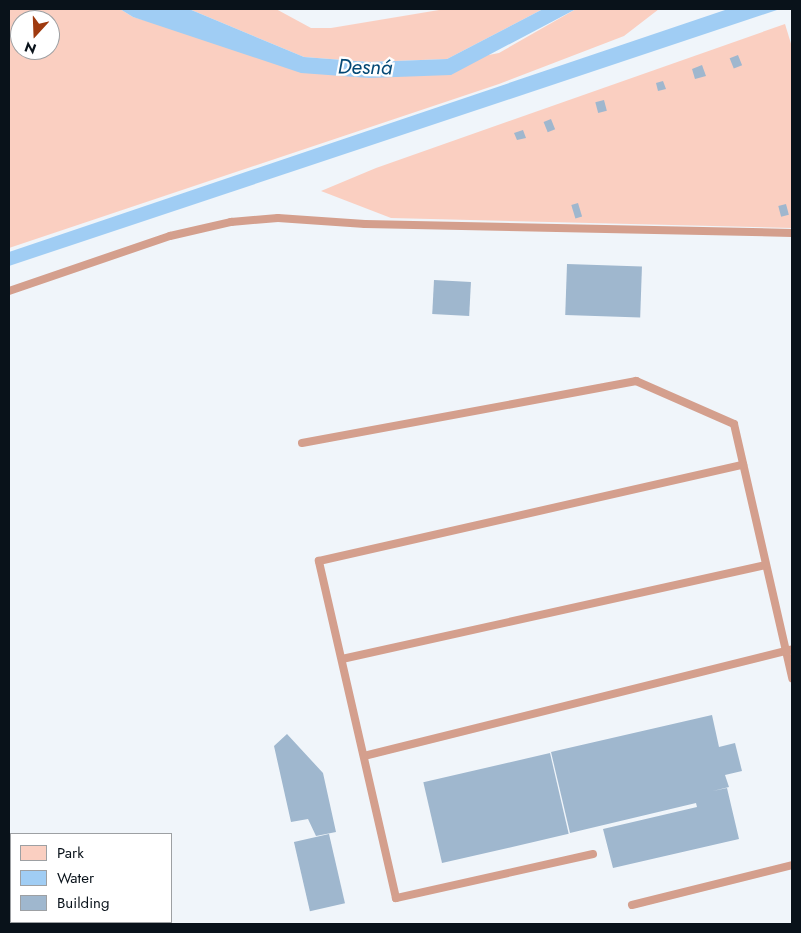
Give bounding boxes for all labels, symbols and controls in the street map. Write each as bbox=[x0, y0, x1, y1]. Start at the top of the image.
north arrow bbox=[10, 10, 60, 60]
text: N bbox=[22, 37, 39, 59]
water label: Desná bbox=[337, 54, 393, 80]
legend bbox=[10, 833, 172, 923]
text: Park bbox=[57, 842, 84, 864]
text: Water bbox=[57, 867, 94, 889]
text: Building bbox=[57, 892, 109, 914]

